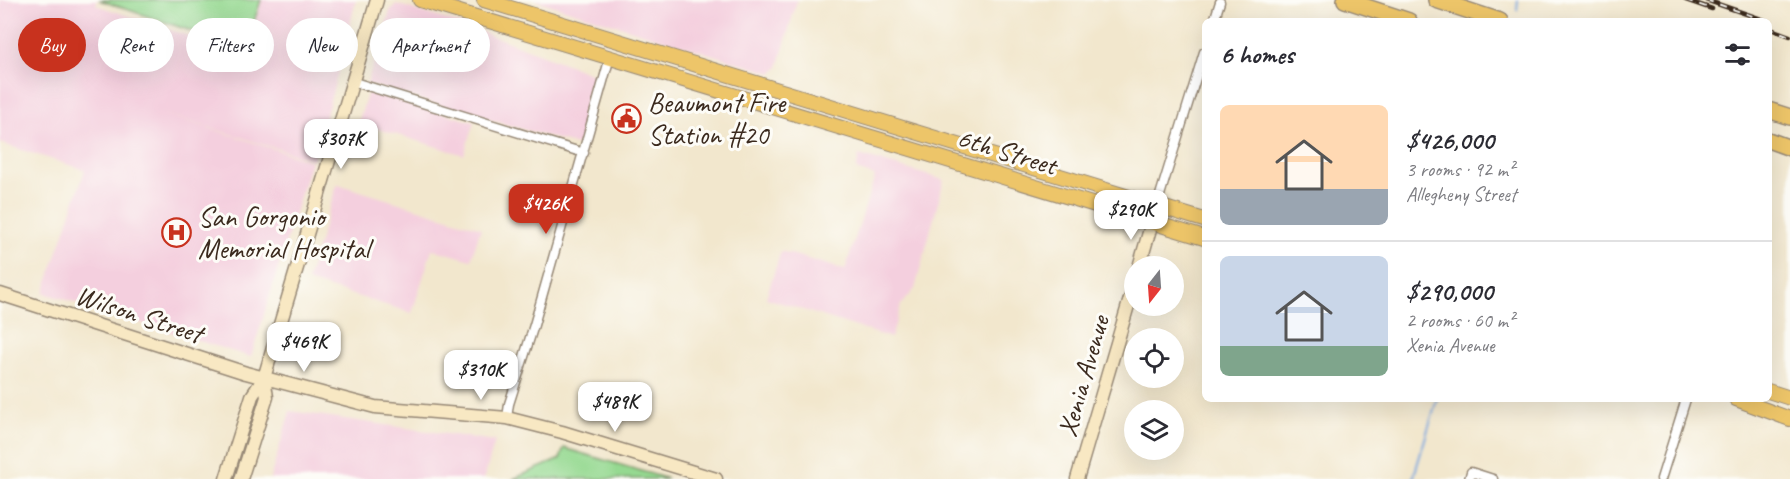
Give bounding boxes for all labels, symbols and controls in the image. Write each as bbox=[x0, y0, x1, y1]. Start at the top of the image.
chip: Buy bbox=[18, 18, 86, 72]
chip: Rent bbox=[98, 18, 174, 72]
chip: Filters bbox=[186, 18, 274, 72]
chip: New bbox=[286, 18, 358, 72]
chip: Apartment bbox=[370, 18, 490, 72]
text: 6 homes bbox=[1220, 38, 1294, 71]
icon: filters bbox=[1721, 38, 1754, 71]
place label: Beaumont Fire Station #20 bbox=[648, 85, 787, 152]
public building icon: Beaumont Fire Station #20 bbox=[611, 102, 643, 134]
pin: $307K bbox=[299, 119, 383, 170]
street label: 6th Street bbox=[953, 119, 1063, 183]
text: $426,000 bbox=[1406, 124, 1494, 157]
text: $307K bbox=[318, 126, 364, 151]
icon: home bbox=[1268, 129, 1340, 201]
text: 3 rooms · 92 m² bbox=[1406, 157, 1514, 182]
text: Allegheny Street bbox=[1406, 182, 1516, 207]
pin: $426K bbox=[504, 184, 588, 235]
pin: $290K bbox=[1089, 190, 1173, 241]
text: $426K bbox=[523, 191, 569, 216]
text: $290K bbox=[1108, 197, 1154, 222]
place label: San Gorgonio Memorial Hospital bbox=[198, 199, 374, 266]
hospital icon: San Gorgonio Memorial Hospital bbox=[161, 216, 193, 248]
north arrow bbox=[1124, 256, 1184, 316]
map controls bbox=[1124, 256, 1184, 460]
text: $290,000 bbox=[1406, 275, 1493, 308]
street label: Wilson Street bbox=[71, 277, 210, 352]
icon: home bbox=[1268, 280, 1340, 352]
text: 2 rooms · 60 m² bbox=[1406, 308, 1514, 333]
street label: Xenia Avenue bbox=[1049, 310, 1117, 440]
pin: $469K bbox=[262, 322, 346, 373]
button: locate bbox=[1124, 328, 1184, 388]
text: $469K bbox=[281, 329, 327, 354]
text: Xenia Avenue bbox=[1406, 333, 1495, 358]
pin: $310K bbox=[439, 350, 523, 401]
text: $310K bbox=[458, 357, 504, 382]
pin: $489K bbox=[573, 382, 657, 433]
text: $489K bbox=[592, 389, 638, 414]
button: layers bbox=[1124, 400, 1184, 460]

